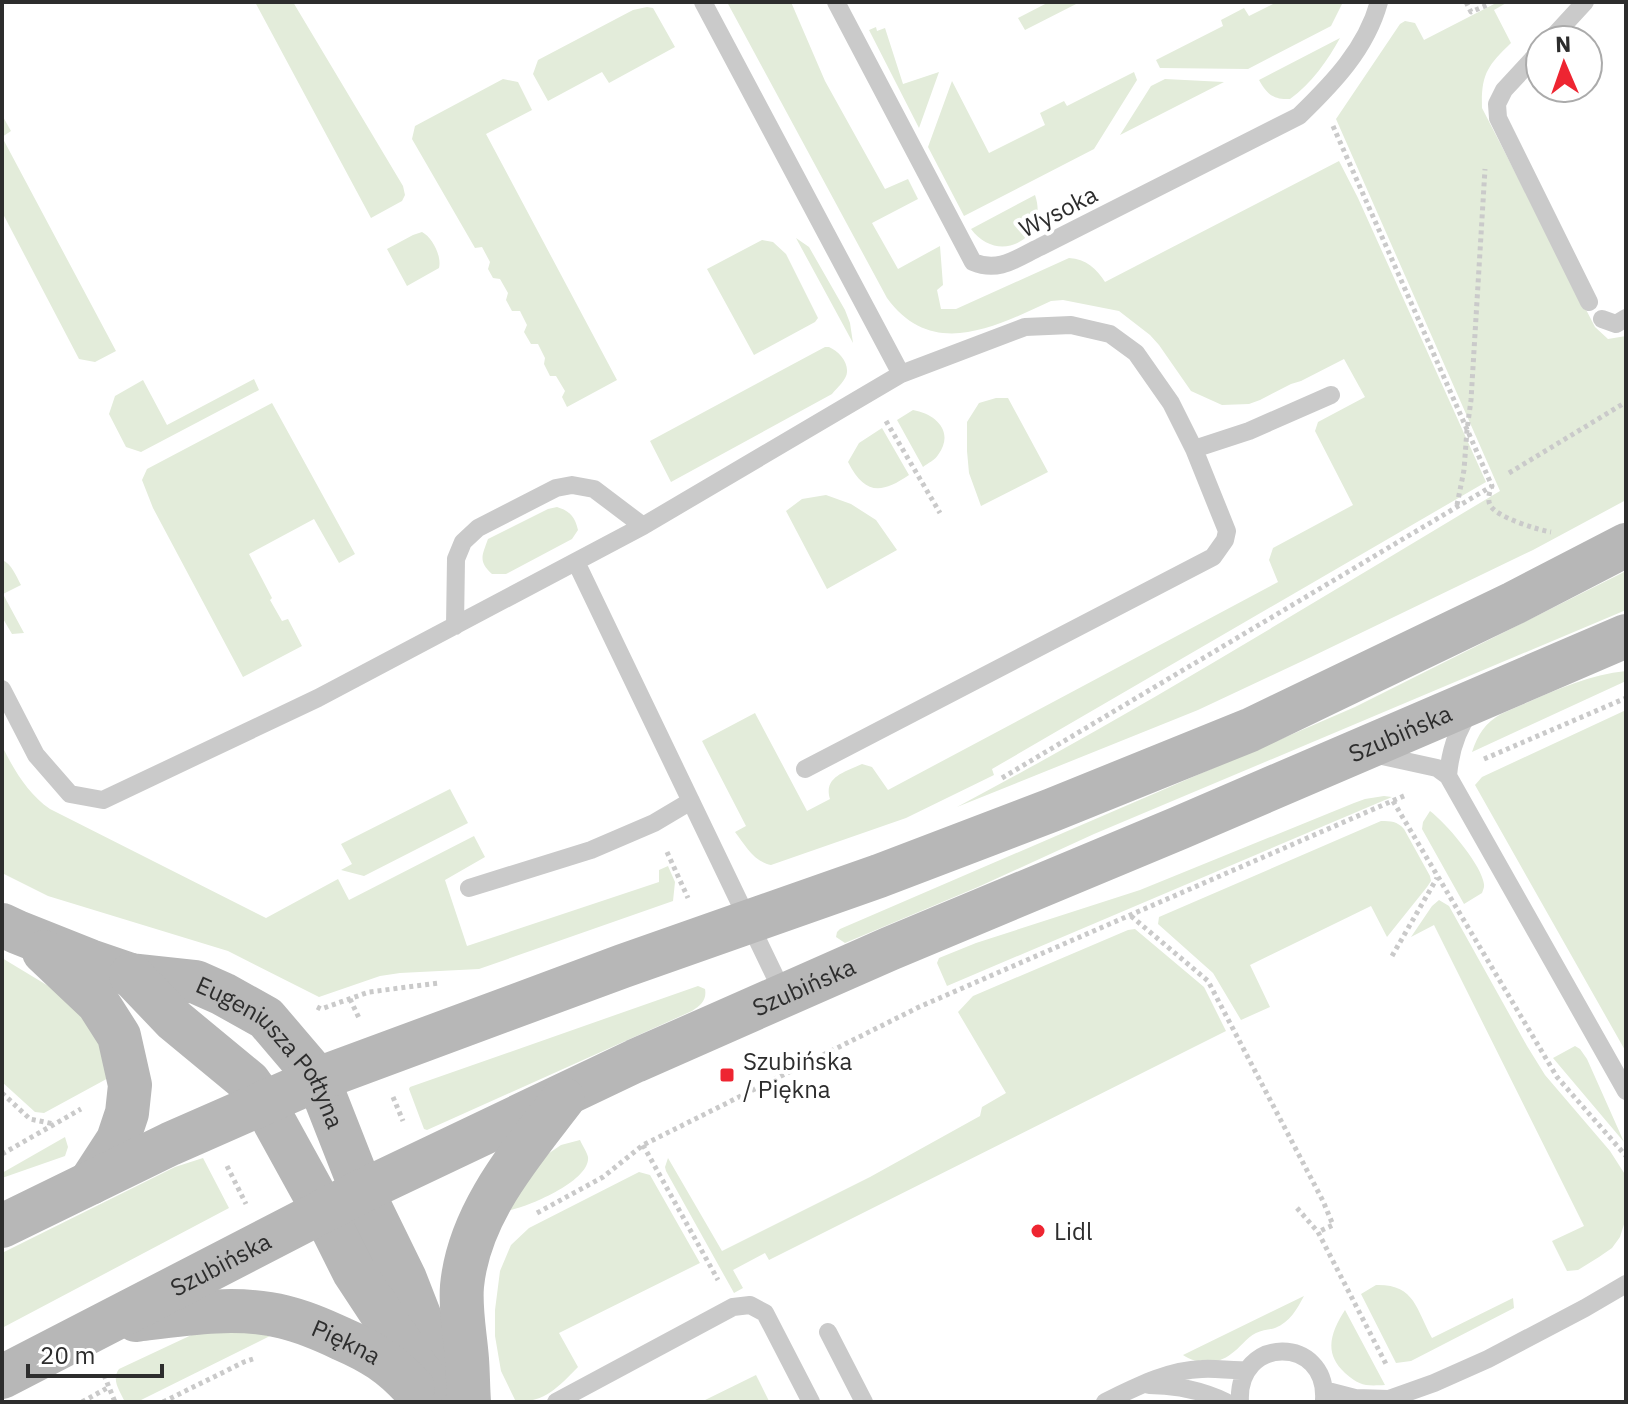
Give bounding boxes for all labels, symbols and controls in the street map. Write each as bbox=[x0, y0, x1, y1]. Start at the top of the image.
north arrow bbox=[1524, 24, 1604, 104]
text: N bbox=[1555, 29, 1572, 58]
street label: Wysoka bbox=[1013, 178, 1103, 244]
street label: Szubińska bbox=[1344, 697, 1457, 769]
street label: Szubińska bbox=[747, 950, 860, 1023]
street label: Eugeniusza Połtyna bbox=[191, 968, 352, 1133]
place label: Szubińska / Piękna bbox=[743, 1045, 852, 1105]
marker: Szubińska / Piękna bbox=[718, 1066, 736, 1084]
place label: Lidl bbox=[1054, 1215, 1092, 1247]
marker: Lidl bbox=[1029, 1222, 1047, 1240]
street label: Szubińska bbox=[165, 1225, 277, 1303]
street label: Piękna bbox=[307, 1311, 387, 1372]
scale bar bbox=[28, 1328, 162, 1378]
text: 20 m bbox=[40, 1339, 95, 1371]

